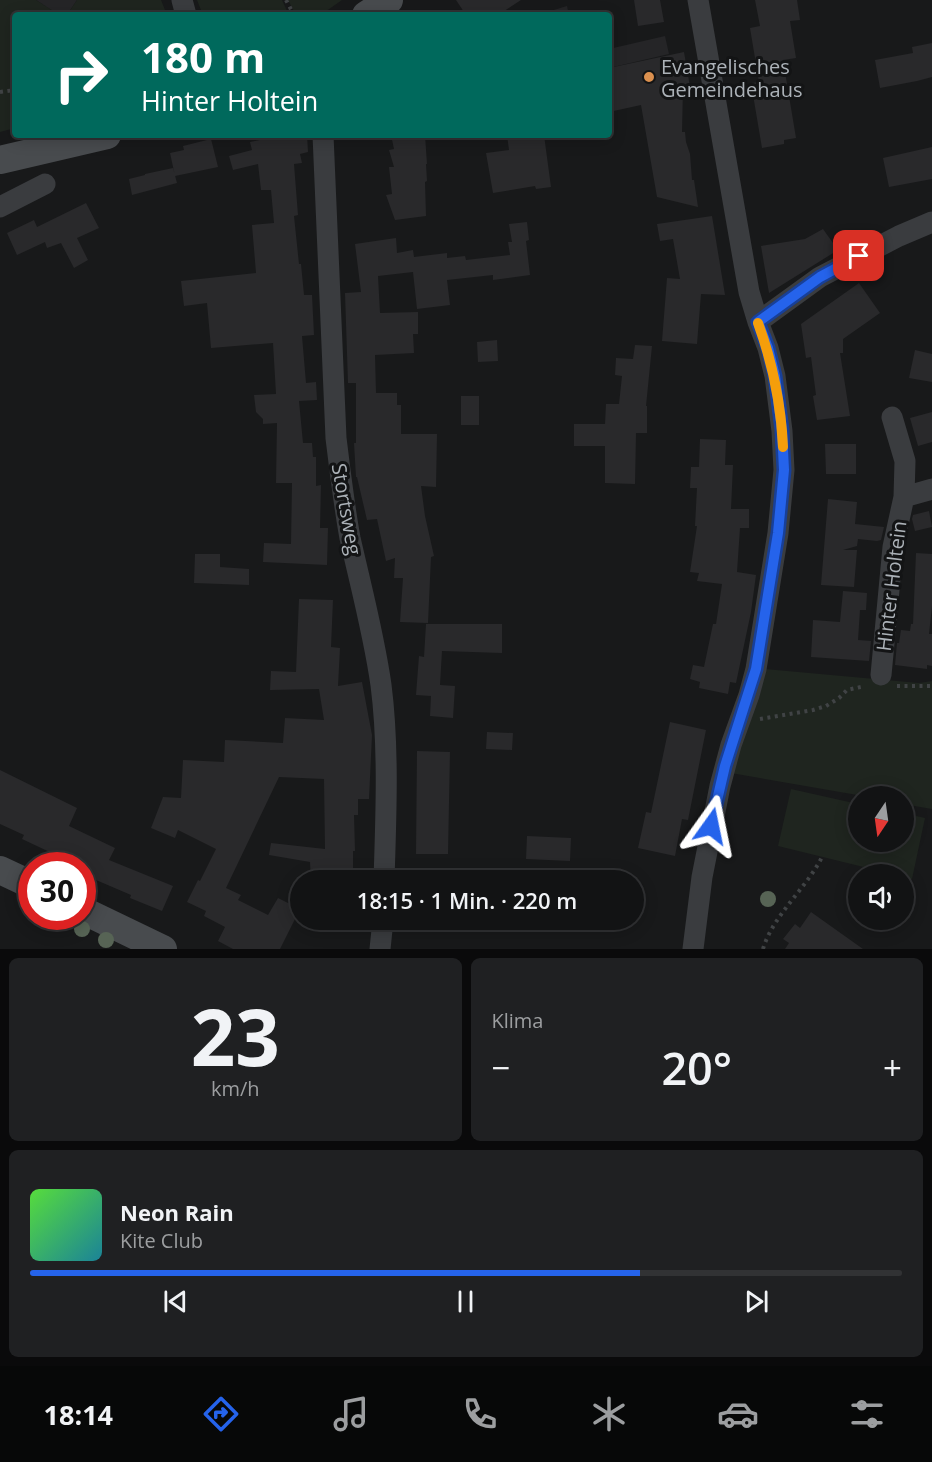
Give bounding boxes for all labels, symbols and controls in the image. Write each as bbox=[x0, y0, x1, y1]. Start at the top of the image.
text: 180 m bbox=[141, 28, 265, 85]
icon: right bbox=[42, 36, 120, 114]
place label: Evangelisches Gemeindehaus bbox=[661, 53, 802, 103]
marker: Evangelisches Gemeindehaus bbox=[642, 70, 656, 84]
text: Hinter Holtein bbox=[141, 82, 318, 119]
pin bbox=[833, 230, 884, 281]
icon: arrive bbox=[842, 239, 875, 272]
street label: Stortsweg bbox=[326, 461, 368, 557]
street label: Hinter Holtein bbox=[870, 519, 912, 653]
north arrow bbox=[848, 786, 914, 852]
map controls bbox=[848, 786, 914, 930]
position arrow bbox=[679, 794, 743, 858]
speed limit sign: 30 bbox=[18, 852, 96, 930]
button: sound bbox=[848, 864, 914, 930]
text: 18:15 · 1 Min. · 220 m bbox=[357, 885, 577, 915]
text: 23 bbox=[191, 983, 280, 1089]
text: Klima bbox=[492, 1007, 543, 1034]
text: 20° bbox=[661, 1037, 732, 1098]
text: − bbox=[492, 1045, 510, 1090]
text: + bbox=[883, 1045, 902, 1090]
text: km/h bbox=[211, 1075, 260, 1102]
text: Neon Rain bbox=[120, 1197, 234, 1227]
text: Kite Club bbox=[120, 1227, 203, 1254]
icon: previous bbox=[159, 1285, 192, 1318]
icon: pause bbox=[449, 1285, 482, 1318]
icon: next bbox=[740, 1285, 773, 1318]
icon: directions bbox=[200, 1393, 242, 1435]
icon: music bbox=[330, 1393, 372, 1435]
icon: phone bbox=[459, 1393, 501, 1435]
icon: climate bbox=[588, 1393, 630, 1435]
icon: car bbox=[717, 1393, 759, 1435]
icon: filters bbox=[846, 1393, 888, 1435]
text: 18:14 bbox=[44, 1396, 113, 1433]

